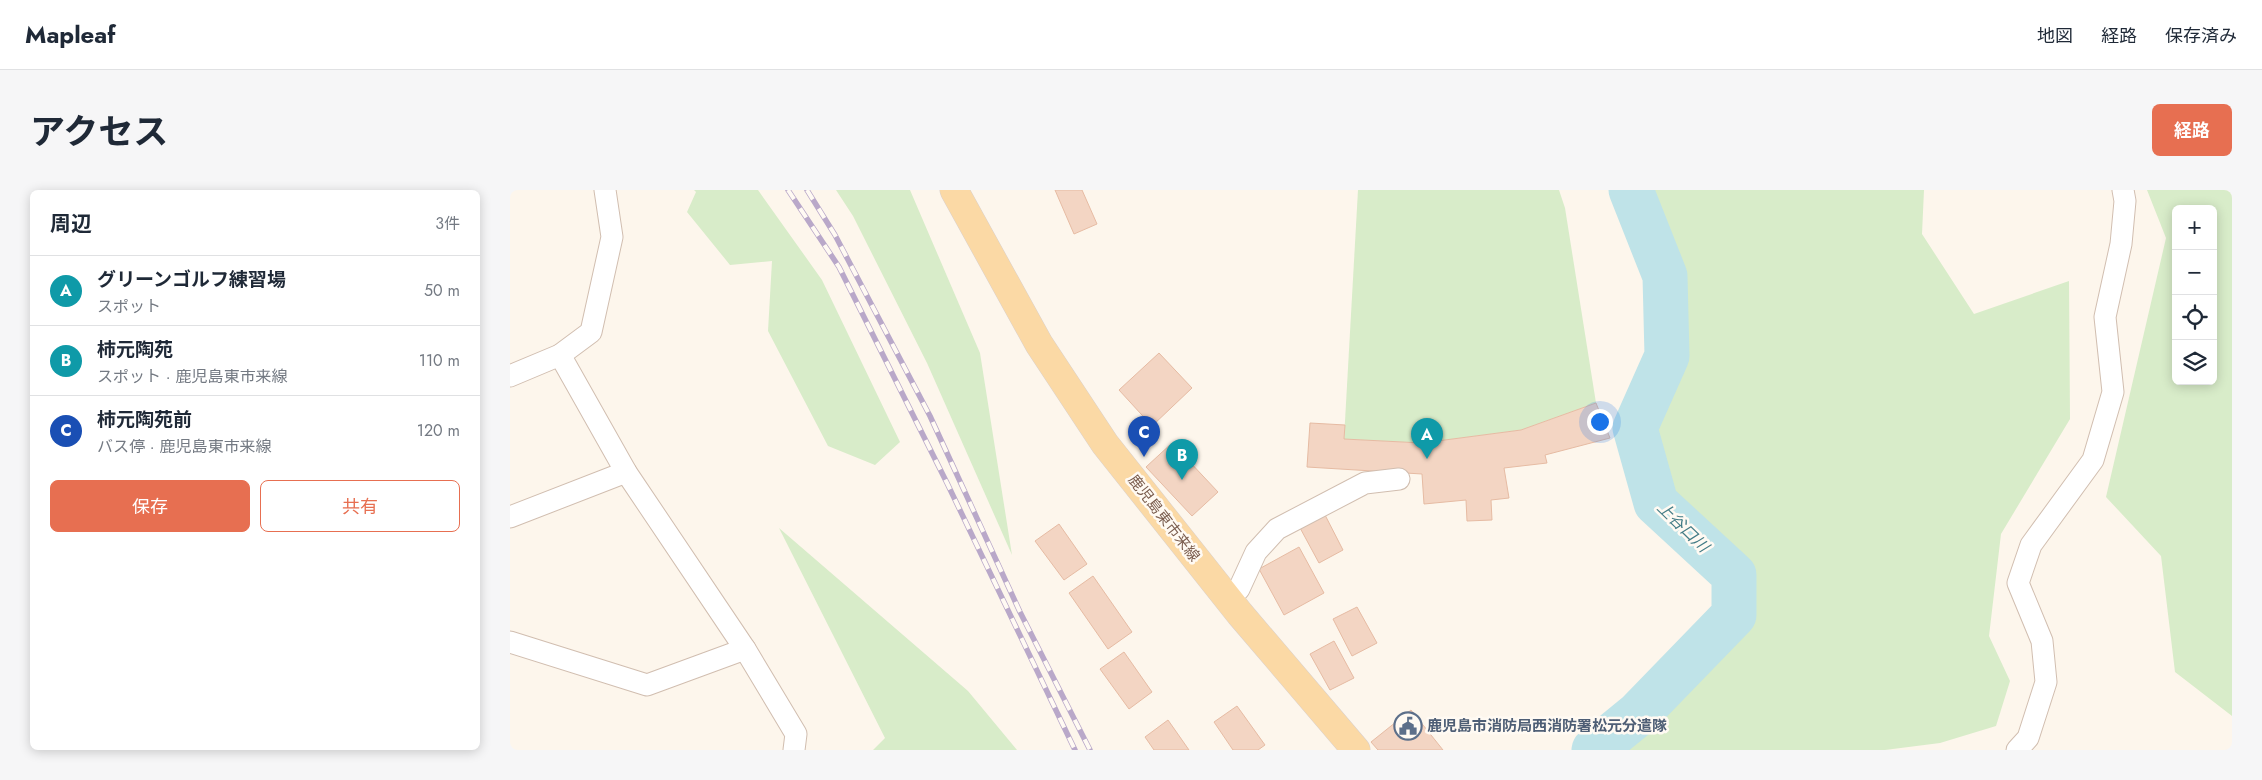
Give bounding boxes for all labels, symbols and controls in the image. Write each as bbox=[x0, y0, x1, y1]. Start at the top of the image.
text: Mapleaf bbox=[25, 17, 116, 52]
text: 地図 bbox=[2037, 23, 2073, 49]
text: 経路 bbox=[2101, 23, 2137, 49]
text: 保存済み bbox=[2165, 23, 2237, 49]
button: 経路 bbox=[2152, 104, 2232, 156]
text: アクセス bbox=[30, 107, 168, 157]
map controls bbox=[2172, 205, 2217, 385]
button: + bbox=[2172, 205, 2217, 250]
text: 周辺 bbox=[50, 209, 92, 239]
text: 3件 bbox=[435, 212, 460, 235]
button: − bbox=[2172, 250, 2217, 295]
text: グリーンゴルフ練習場 bbox=[97, 266, 286, 293]
text: A bbox=[60, 279, 72, 302]
text: 50 m bbox=[424, 279, 460, 302]
text: スポット bbox=[97, 295, 161, 318]
button: locate bbox=[2172, 295, 2217, 340]
text: 柿元陶苑 bbox=[97, 336, 173, 363]
button: layers bbox=[2172, 340, 2217, 385]
text: B bbox=[61, 349, 71, 372]
text: 110 m bbox=[419, 349, 460, 372]
text: スポット · 鹿児島東市来線 bbox=[97, 365, 287, 388]
text: 柿元陶苑前 bbox=[97, 406, 192, 433]
your location bbox=[1587, 409, 1613, 435]
pin: C bbox=[1128, 416, 1160, 457]
pin: A bbox=[1411, 418, 1443, 459]
text: C bbox=[60, 419, 72, 442]
text: 120 m bbox=[417, 419, 460, 442]
text: バス停 · 鹿児島東市来線 bbox=[97, 435, 271, 458]
pin: B bbox=[1166, 439, 1198, 480]
street label: 鹿児島東市来線 bbox=[1123, 470, 1205, 566]
button: 保存 bbox=[50, 480, 250, 532]
button: 共有 bbox=[260, 480, 460, 532]
water label: 上谷口川 bbox=[1652, 496, 1715, 559]
public building icon: 鹿児島市消防局西消防署松元分遣隊 bbox=[1393, 711, 1423, 741]
place label: 鹿児島市消防局西消防署松元分遣隊 bbox=[1427, 715, 1667, 737]

